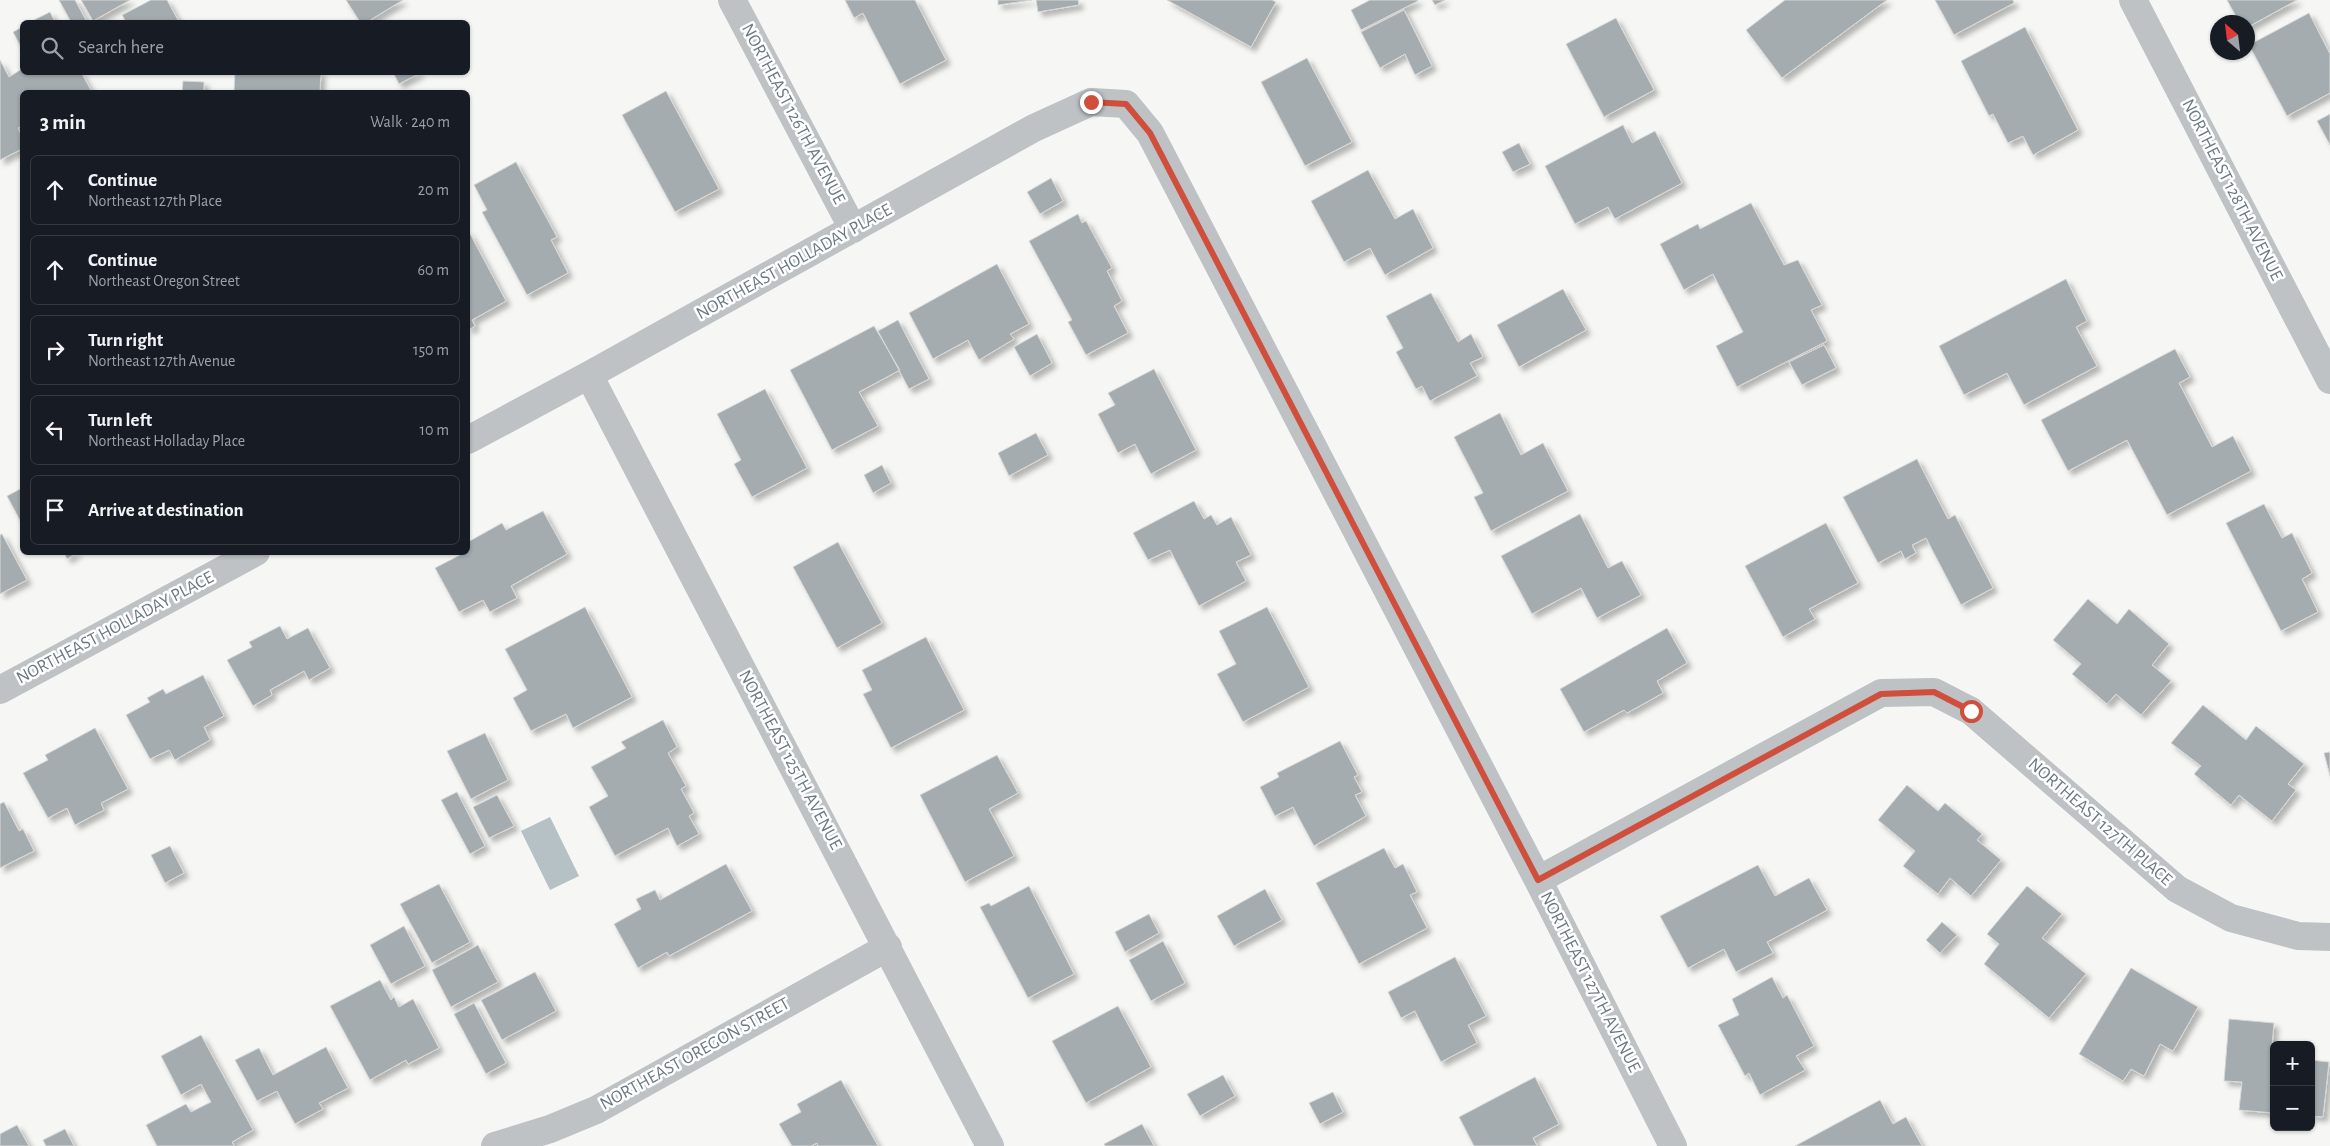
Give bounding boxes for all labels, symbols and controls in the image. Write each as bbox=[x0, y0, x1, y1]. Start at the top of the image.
north arrow bbox=[2210, 15, 2255, 60]
search box bbox=[20, 20, 470, 75]
street label: NORTHEAST 126TH AVENUE bbox=[738, 21, 848, 207]
icon: search bbox=[38, 34, 66, 62]
text: Search here bbox=[78, 38, 164, 57]
route end bbox=[1080, 91, 1103, 114]
street label: NORTHEAST 128TH AVENUE bbox=[2178, 96, 2286, 284]
text: 3 min bbox=[40, 112, 86, 133]
text: Walk · 240 m bbox=[370, 114, 450, 130]
text: Continue bbox=[88, 171, 157, 190]
icon: ahead bbox=[41, 176, 69, 204]
text: 20 m bbox=[418, 182, 449, 198]
text: Northeast 127th Place bbox=[88, 193, 222, 209]
street label: NORTHEAST HOLLADAY PLACE bbox=[693, 201, 895, 323]
text: Continue bbox=[88, 251, 157, 270]
icon: ahead bbox=[41, 256, 69, 284]
text: 60 m bbox=[418, 262, 449, 278]
text: Northeast Oregon Street bbox=[88, 273, 240, 289]
text: Turn right bbox=[88, 331, 163, 350]
icon: right bbox=[41, 336, 69, 364]
text: 150 m bbox=[413, 342, 449, 358]
text: Northeast 127th Avenue bbox=[88, 353, 236, 369]
text: Turn left bbox=[88, 411, 152, 430]
icon: left bbox=[41, 416, 69, 444]
text: 10 m bbox=[420, 422, 449, 438]
text: Northeast Holladay Place bbox=[88, 433, 245, 449]
icon: arrive bbox=[41, 496, 69, 524]
text: Arrive at destination bbox=[88, 501, 244, 520]
street label: NORTHEAST HOLLADAY PLACE bbox=[14, 568, 217, 688]
street label: NORTHEAST 125TH AVENUE bbox=[735, 667, 845, 853]
route start bbox=[1960, 700, 1983, 723]
street label: NORTHEAST 127TH PLACE bbox=[2025, 755, 2176, 889]
street label: NORTHEAST 127TH AVENUE bbox=[1537, 889, 1644, 1075]
street label: NORTHEAST OREGON STREET bbox=[597, 994, 793, 1114]
map controls bbox=[2270, 1041, 2315, 1131]
button: + bbox=[2270, 1041, 2315, 1086]
button: − bbox=[2270, 1086, 2315, 1131]

